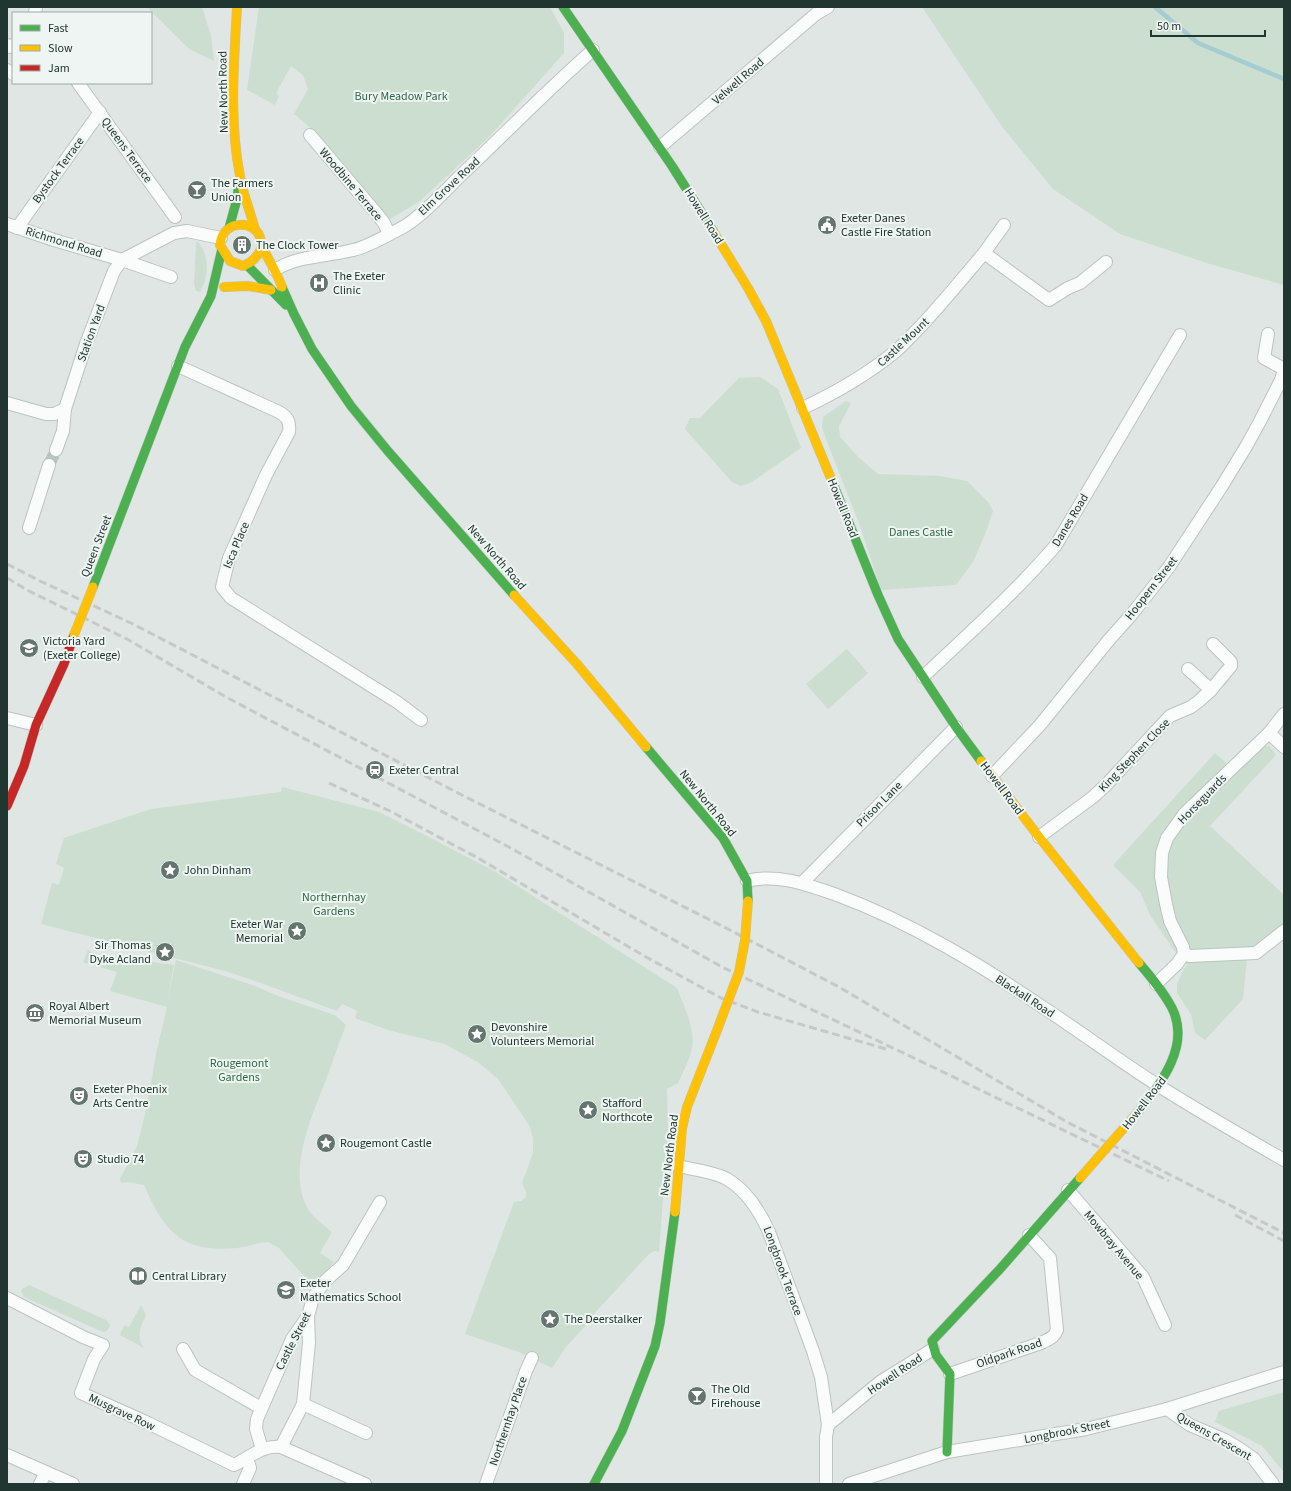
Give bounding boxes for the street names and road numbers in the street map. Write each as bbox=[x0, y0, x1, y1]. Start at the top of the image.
street label: New North Road bbox=[214, 51, 233, 133]
street label: Velwell Road bbox=[709, 54, 768, 109]
street label: Queens Terrace bbox=[97, 114, 156, 187]
street label: Bystock Terrace bbox=[28, 134, 88, 207]
street label: Woodbine Terrace bbox=[315, 144, 386, 224]
street label: Elm Grove Road bbox=[415, 153, 484, 220]
street label: Howell Road bbox=[680, 185, 728, 248]
street label: Richmond Road bbox=[23, 223, 104, 262]
street label: Station Yard bbox=[73, 302, 110, 364]
street label: Castle Mount bbox=[874, 314, 933, 371]
street label: Howell Road bbox=[823, 476, 862, 541]
street label: Danes Road bbox=[1048, 491, 1093, 550]
street label: Queen Street bbox=[77, 513, 116, 580]
street label: Isca Place bbox=[219, 519, 254, 571]
street label: New North Road bbox=[463, 521, 530, 594]
street label: Hoopern Street bbox=[1121, 553, 1182, 624]
street label: King Stephen Close bbox=[1095, 715, 1174, 796]
street label: Howell Road bbox=[976, 758, 1027, 819]
street label: New North Road bbox=[675, 766, 740, 841]
street label: Horseguards bbox=[1174, 771, 1231, 828]
street label: Prison Lane bbox=[853, 778, 906, 831]
street label: Blackall Road bbox=[992, 971, 1058, 1022]
street label: Howell Road bbox=[1118, 1073, 1171, 1133]
street label: New North Road bbox=[656, 1113, 683, 1197]
street label: Mowbray Avenue bbox=[1080, 1207, 1148, 1284]
street label: Longbrook Terrace bbox=[759, 1224, 807, 1318]
street label: Castle Street bbox=[272, 1309, 315, 1373]
street label: Oldpark Road bbox=[974, 1334, 1044, 1373]
street label: Howell Road bbox=[864, 1350, 926, 1399]
street label: Northernhay Place bbox=[485, 1374, 532, 1468]
street label: Musgrave Row bbox=[86, 1390, 158, 1436]
street label: Queens Crescent bbox=[1173, 1408, 1254, 1465]
street label: Longbrook Street bbox=[1023, 1415, 1111, 1448]

